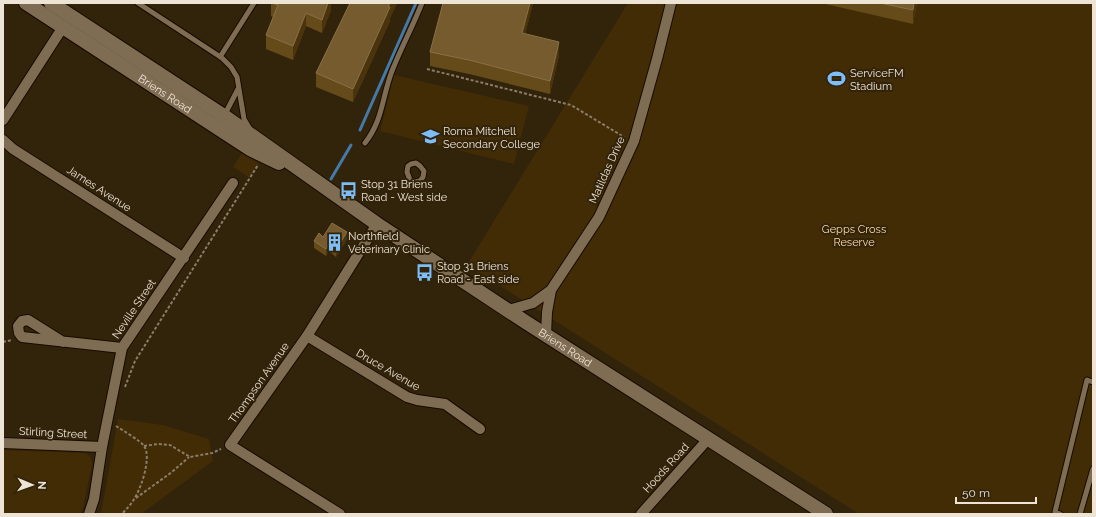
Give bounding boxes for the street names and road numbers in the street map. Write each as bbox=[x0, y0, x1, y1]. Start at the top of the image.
street label: Briens Road bbox=[136, 72, 194, 116]
street label: Matildas Drive bbox=[586, 134, 628, 205]
street label: James Avenue bbox=[64, 163, 134, 215]
street label: Neville Street bbox=[109, 277, 159, 341]
street label: Briens Road bbox=[536, 325, 595, 369]
street label: Thompson Avenue bbox=[226, 340, 292, 426]
street label: Druce Avenue bbox=[354, 346, 423, 394]
street label: Stirling Street bbox=[18, 425, 88, 441]
street label: Hoods Road bbox=[640, 440, 692, 496]

